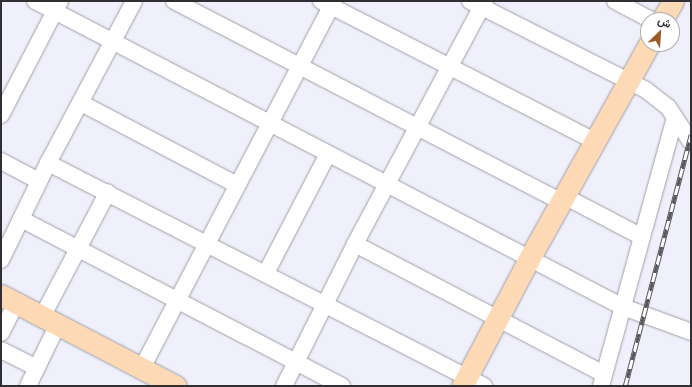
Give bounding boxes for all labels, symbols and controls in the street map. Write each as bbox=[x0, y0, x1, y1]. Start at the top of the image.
north arrow bbox=[640, 12, 680, 52]
text: ش bbox=[656, 14, 673, 30]

